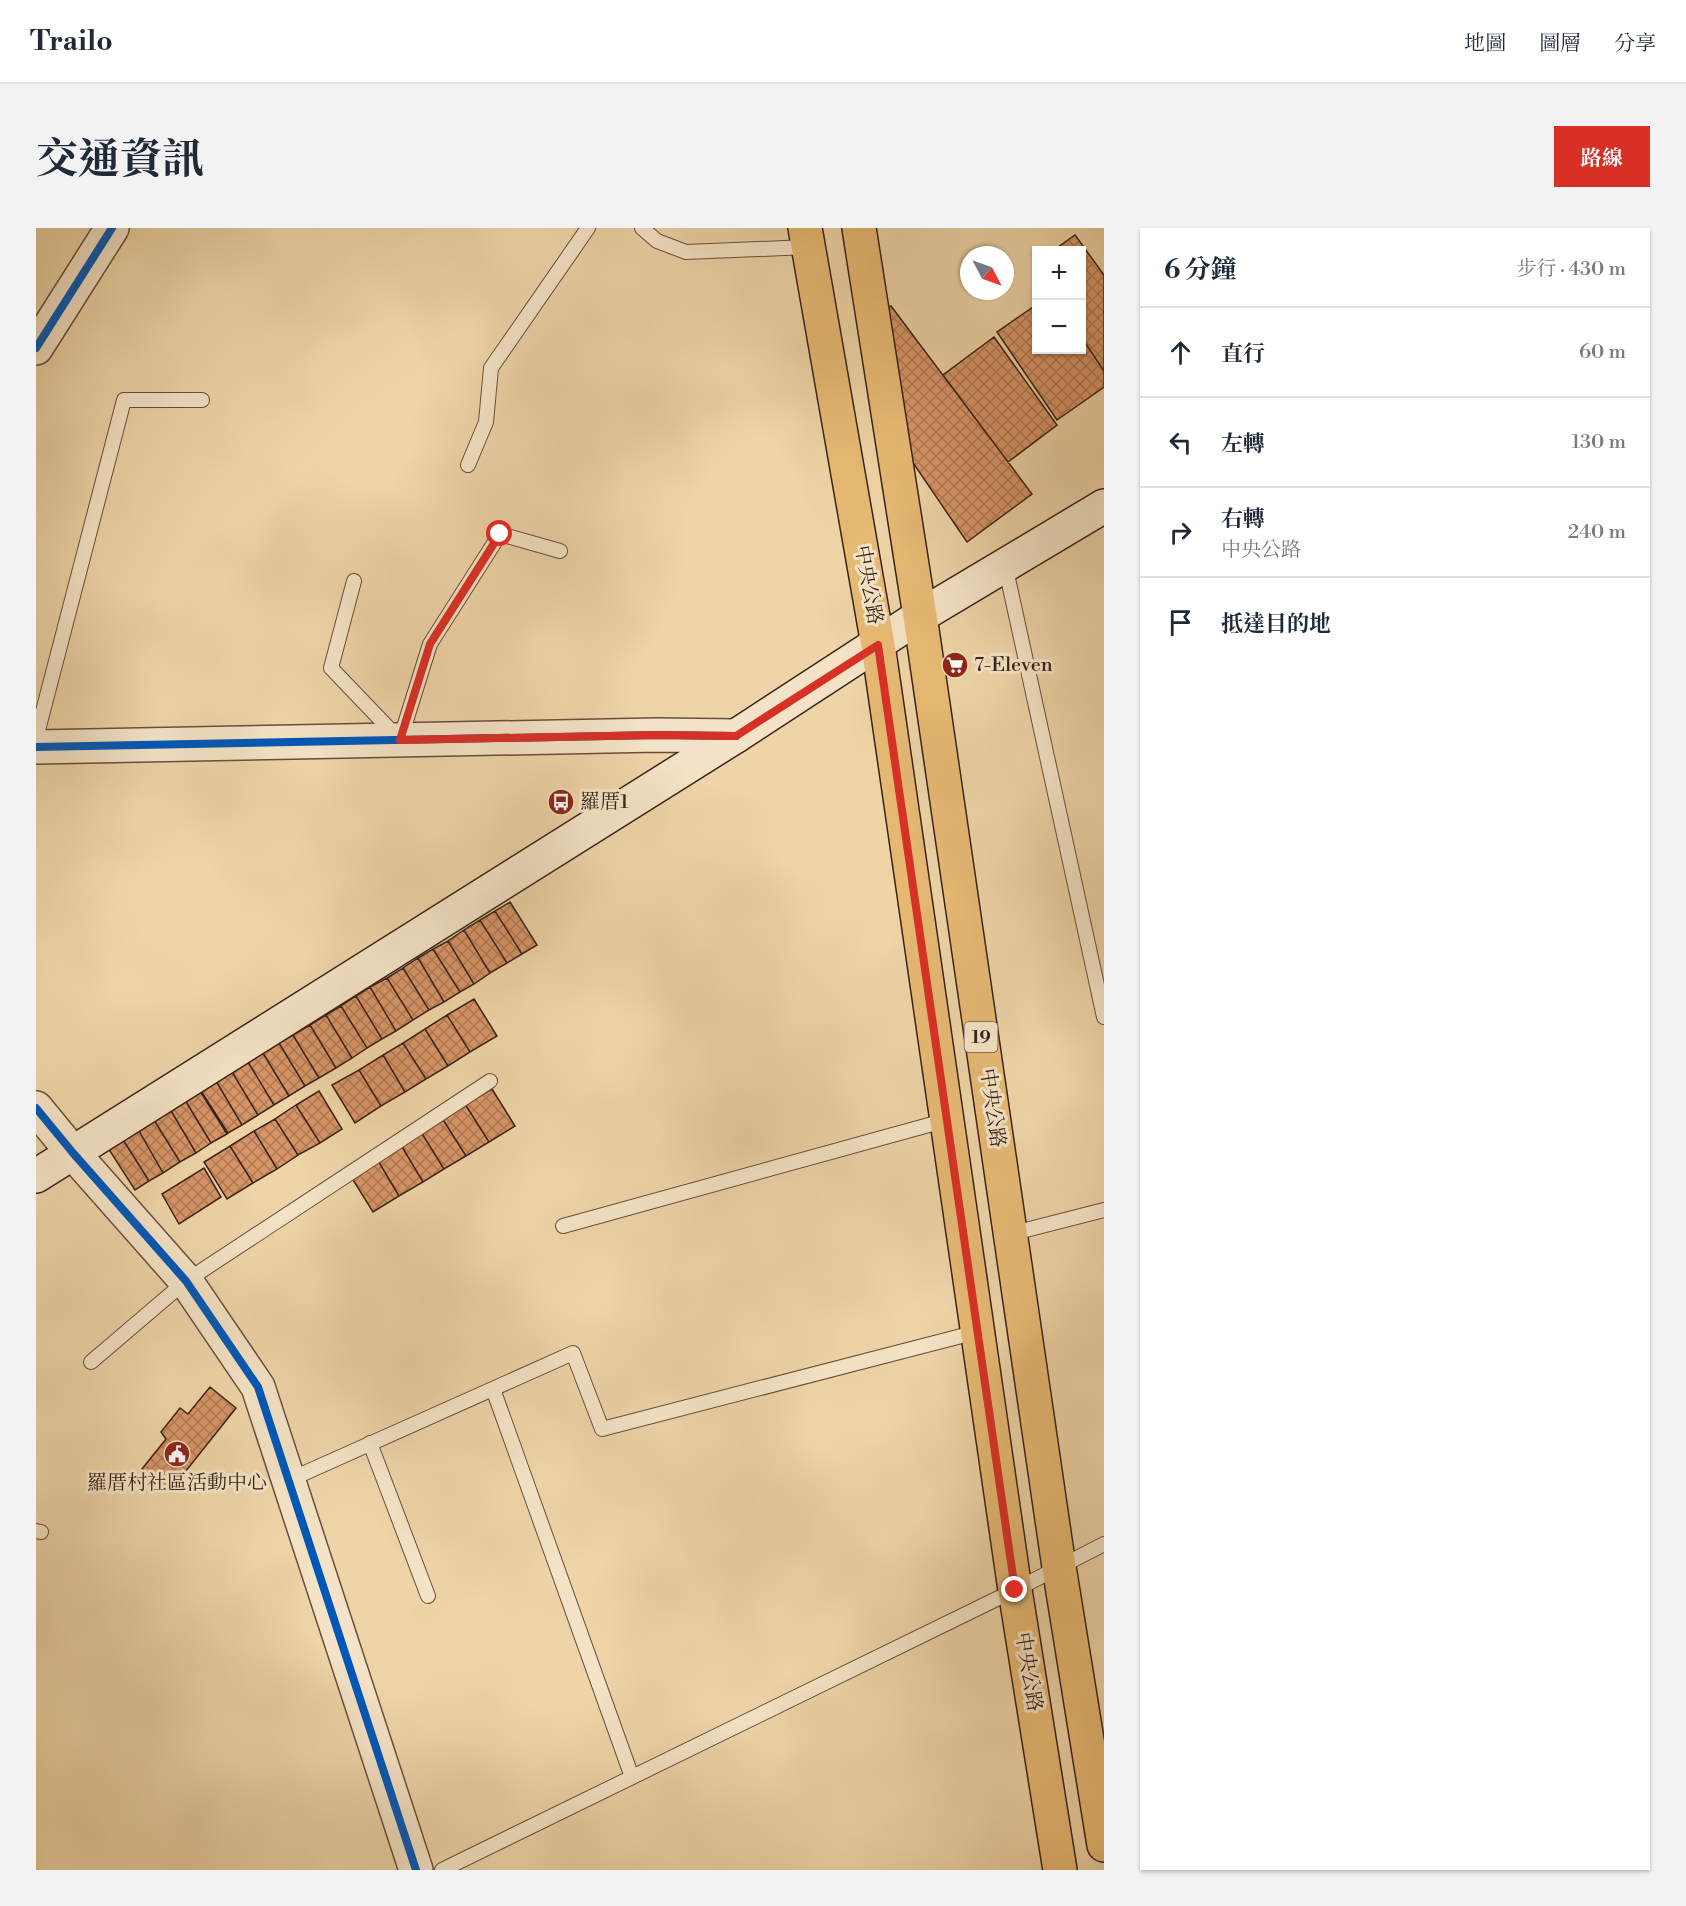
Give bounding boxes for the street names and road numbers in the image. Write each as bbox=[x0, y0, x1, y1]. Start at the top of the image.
street label: 中央公路 bbox=[849, 543, 887, 627]
road number: 19 bbox=[964, 1022, 998, 1052]
street label: 中央公路 bbox=[974, 1067, 1010, 1149]
street label: 中央公路 bbox=[1009, 1631, 1047, 1713]

